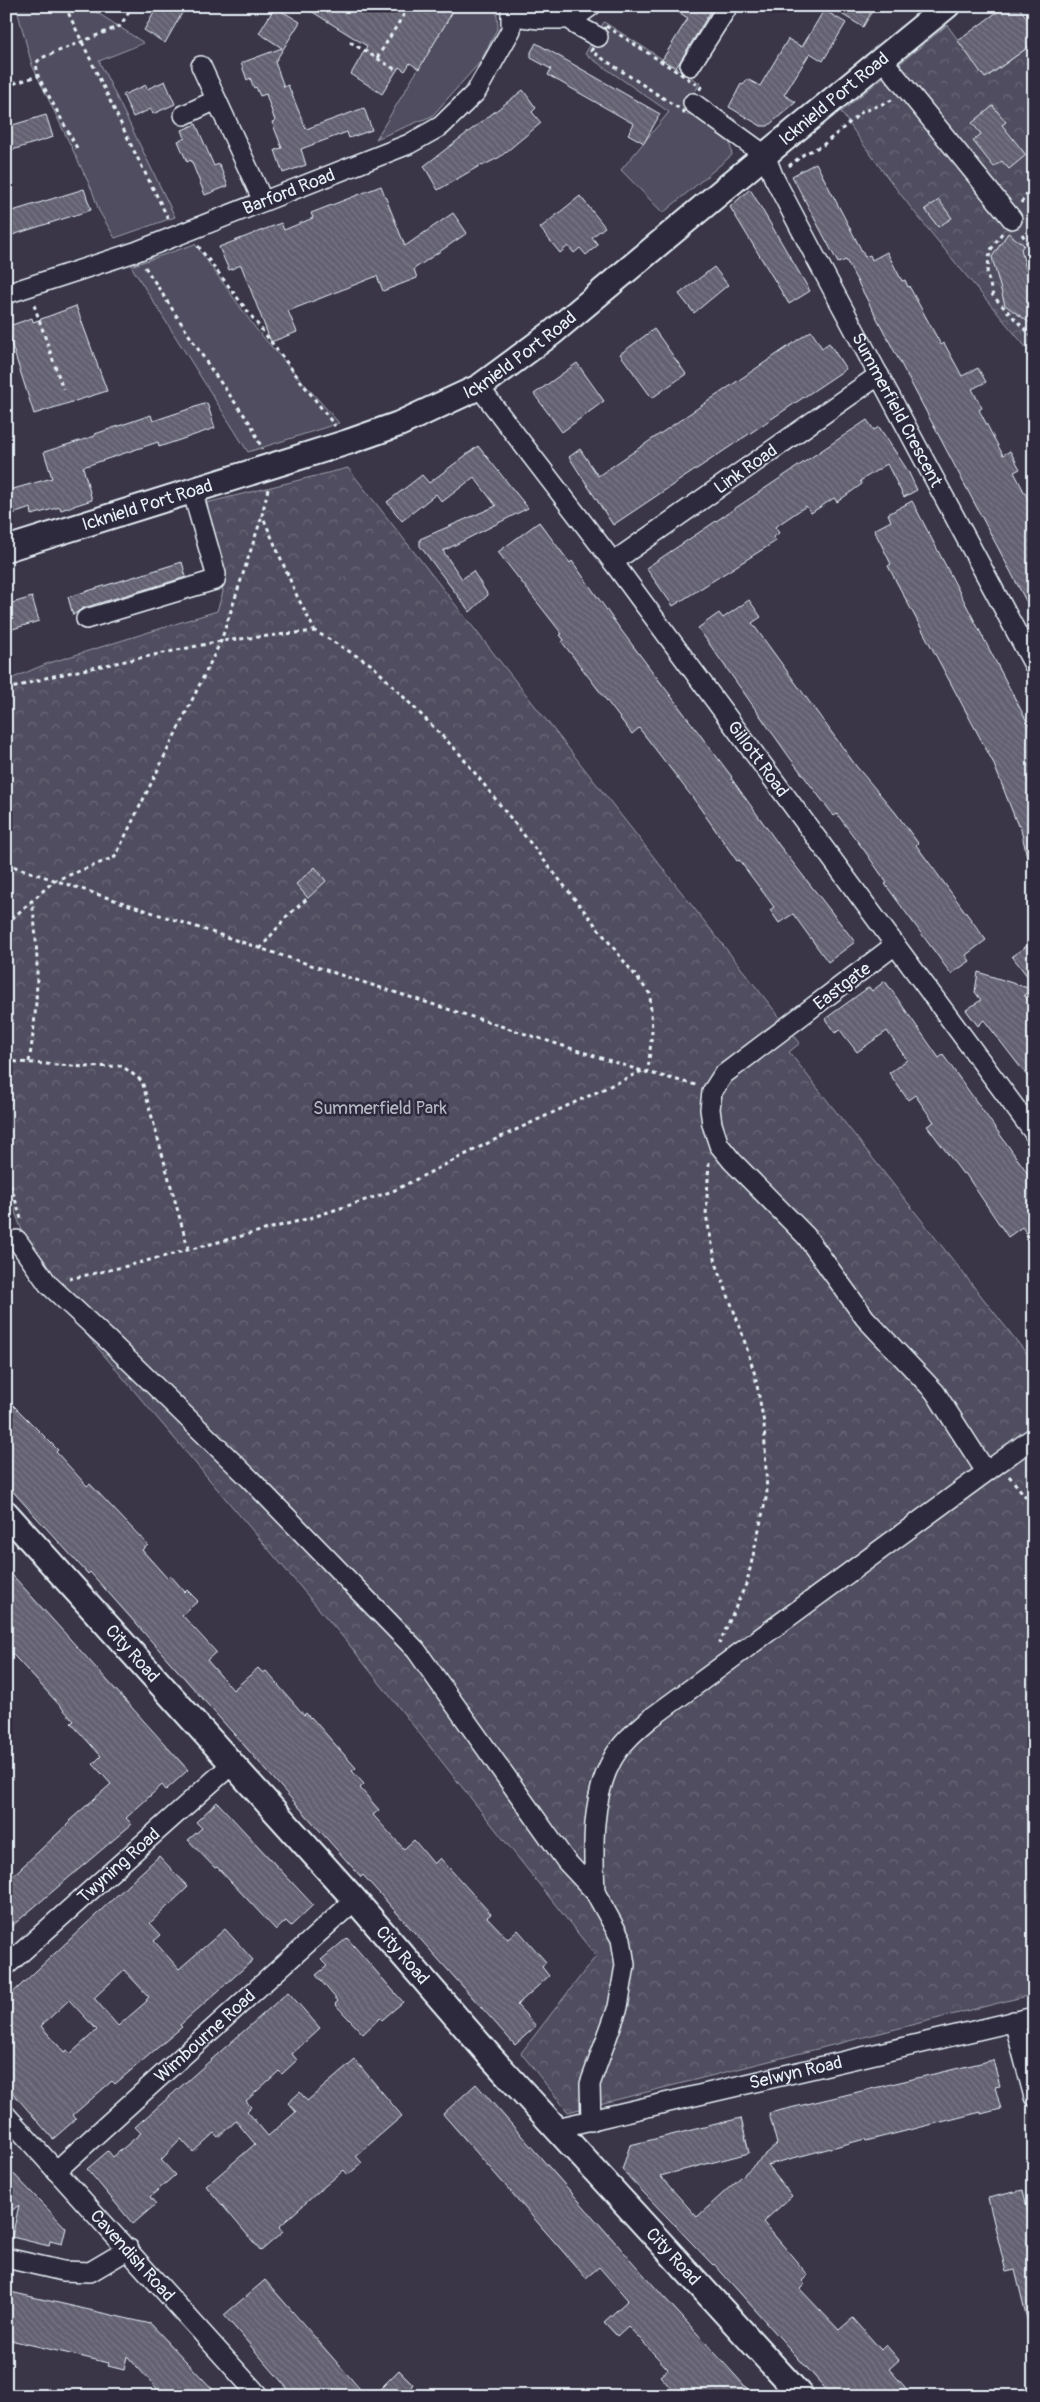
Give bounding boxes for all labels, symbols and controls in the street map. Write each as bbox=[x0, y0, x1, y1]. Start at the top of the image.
street label: Icknield Port Road bbox=[775, 47, 894, 151]
street label: Barford Road bbox=[240, 163, 338, 220]
street label: Icknield Port Road bbox=[460, 306, 581, 405]
street label: Summerfield Crescent bbox=[846, 329, 948, 492]
street label: Link Road bbox=[710, 439, 782, 499]
street label: Icknield Port Road bbox=[79, 474, 215, 536]
street label: Gillott Road bbox=[722, 716, 793, 802]
street label: Eastgate bbox=[809, 957, 876, 1015]
park label: Summerfield Park bbox=[313, 1097, 448, 1120]
street label: City Road bbox=[100, 1620, 164, 1688]
street label: Twyning Road bbox=[73, 1823, 165, 1909]
street label: City Road bbox=[371, 1921, 434, 1990]
street label: Wimbourne Road bbox=[150, 1985, 261, 2088]
street label: Selwyn Road bbox=[747, 2051, 845, 2095]
street label: Cavendish Road bbox=[85, 2205, 179, 2307]
street label: City Road bbox=[641, 2223, 705, 2290]

